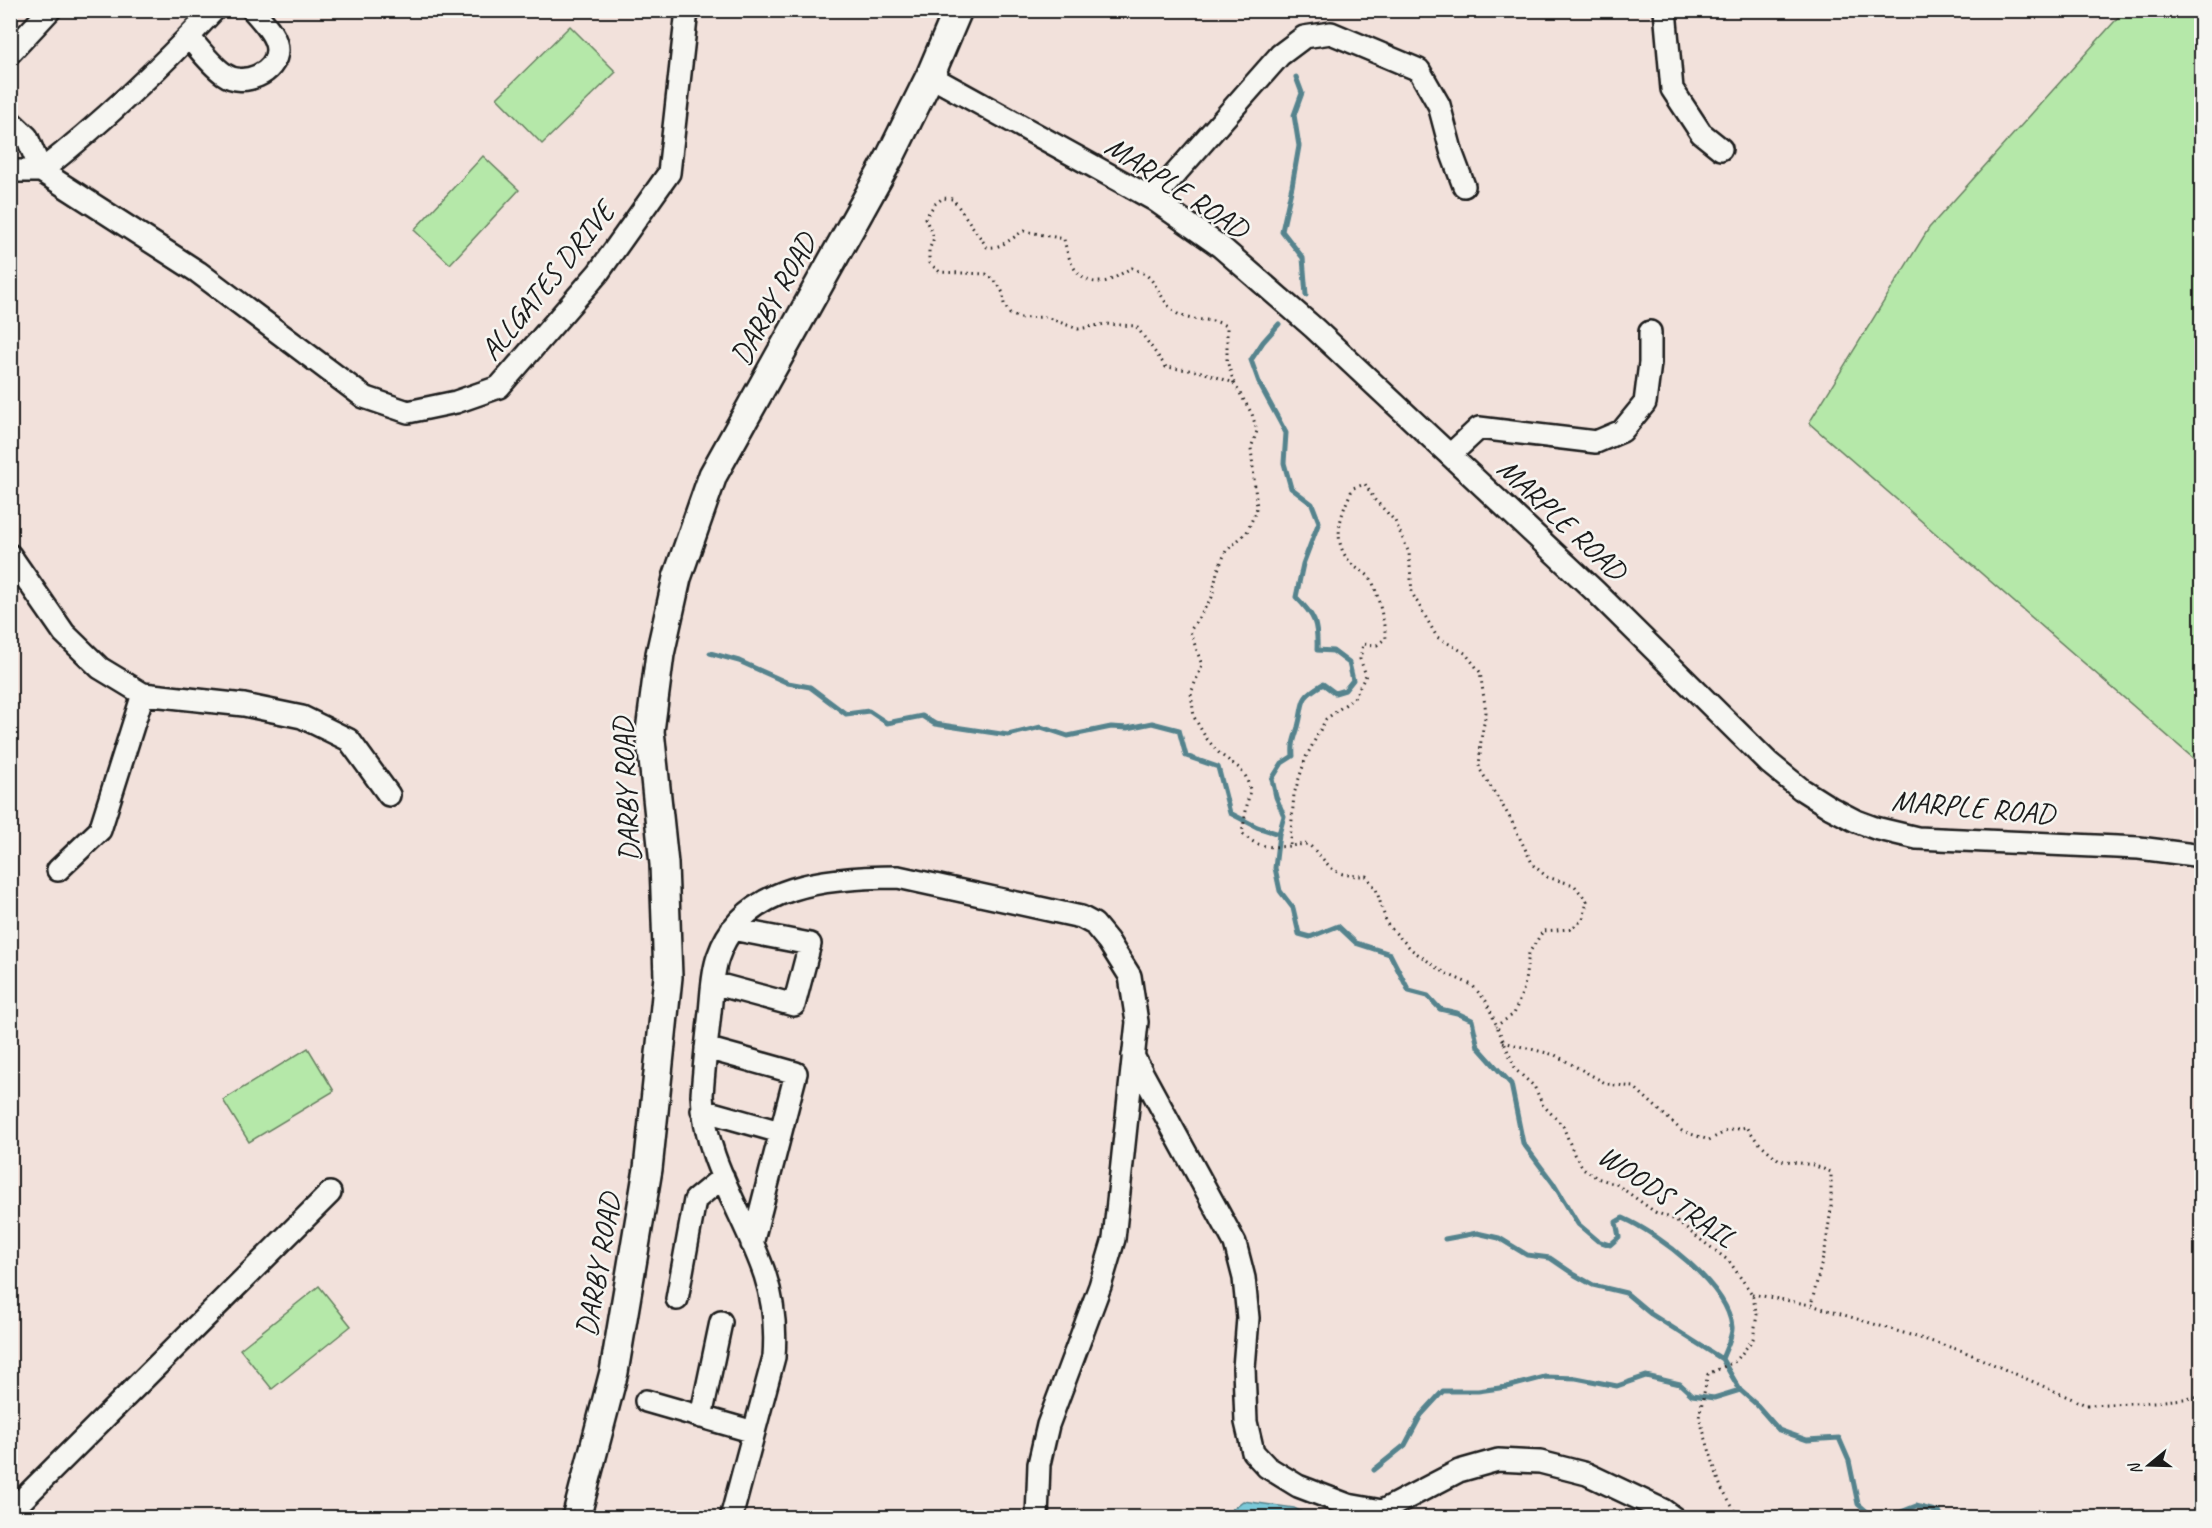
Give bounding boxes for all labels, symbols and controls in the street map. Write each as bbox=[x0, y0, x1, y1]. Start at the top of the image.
street label: MARPLE ROAD bbox=[1098, 127, 1258, 249]
street label: ALLGATES DRIVE bbox=[471, 191, 625, 368]
street label: DARBY ROAD bbox=[721, 224, 826, 371]
street label: MARPLE ROAD bbox=[1490, 450, 1636, 590]
street label: DARBY ROAD bbox=[603, 714, 649, 863]
street label: MARPLE ROAD bbox=[1890, 781, 2058, 833]
street label: WOODS TRAIL bbox=[1591, 1136, 1744, 1256]
street label: DARBY ROAD bbox=[567, 1188, 630, 1339]
north arrow bbox=[2119, 1435, 2179, 1495]
text: N bbox=[2124, 1459, 2147, 1477]

